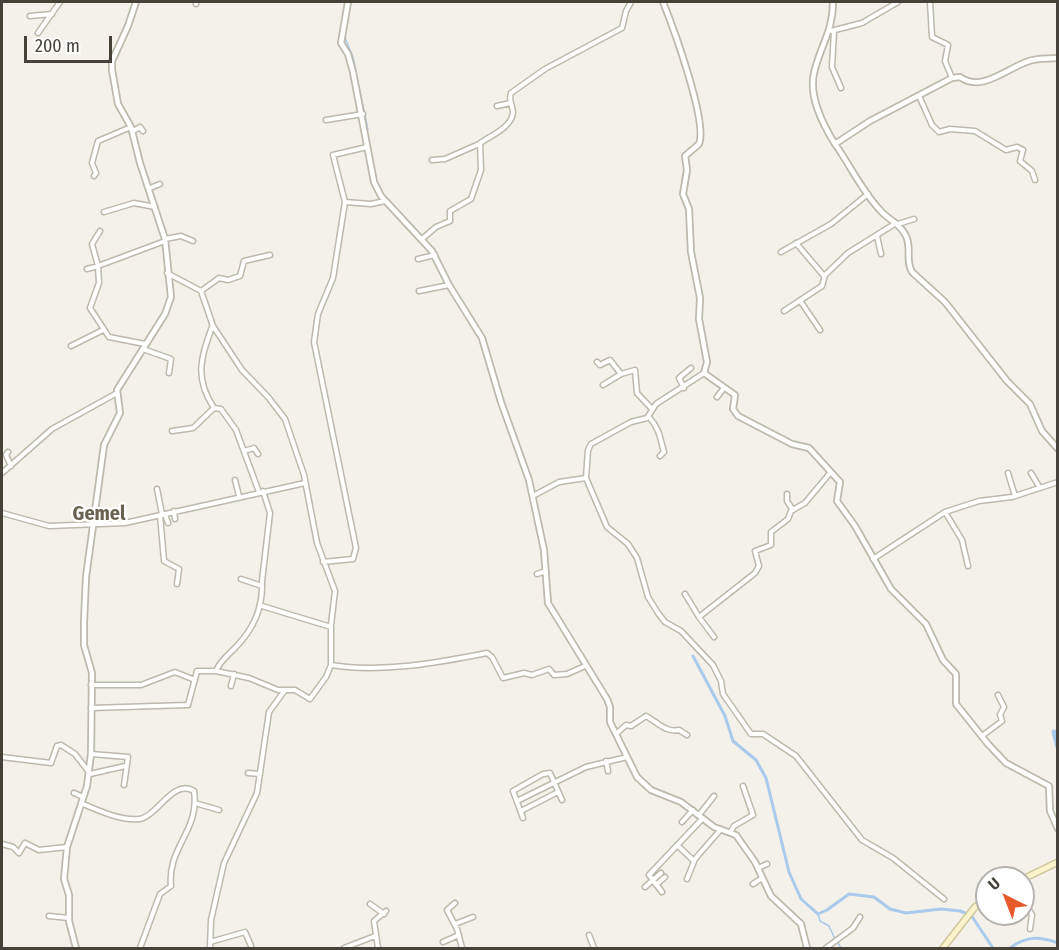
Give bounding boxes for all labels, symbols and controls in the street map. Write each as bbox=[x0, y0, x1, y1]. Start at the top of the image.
scale bar bbox=[27, 24, 116, 62]
text: 200 m bbox=[35, 35, 80, 57]
district label: Gemel bbox=[73, 502, 125, 526]
north arrow bbox=[975, 866, 1035, 926]
text: U bbox=[984, 874, 1004, 894]

